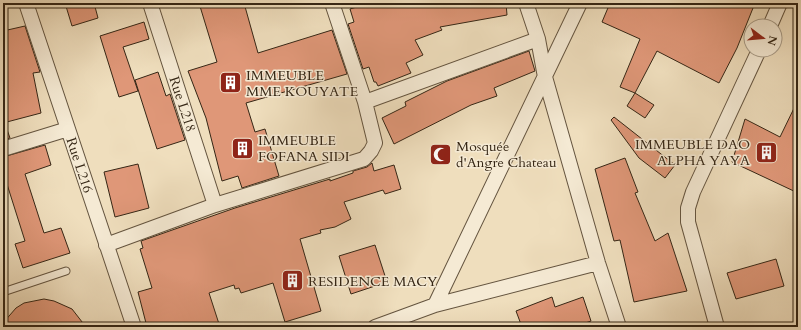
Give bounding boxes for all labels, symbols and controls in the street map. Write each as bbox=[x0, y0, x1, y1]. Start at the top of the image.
north arrow bbox=[743, 18, 783, 58]
text: N bbox=[763, 34, 781, 48]
place label: IMMEUBLE MME KOUYATE bbox=[246, 66, 358, 101]
building icon: IMMEUBLE MME KOUYATE bbox=[217, 70, 243, 96]
street label: Rue L218 bbox=[165, 74, 200, 134]
place label: IMMEUBLE FOFANA SIDI bbox=[258, 131, 350, 166]
street label: Rue L216 bbox=[62, 135, 97, 195]
building icon: IMMEUBLE FOFANA SIDI bbox=[229, 135, 255, 161]
place label: IMMEUBLE DAO ALPHA YAYA bbox=[635, 135, 750, 170]
place label: Mosquée d'Angre Chateau bbox=[456, 137, 557, 172]
building icon: IMMEUBLE DAO ALPHA YAYA bbox=[753, 139, 779, 165]
mosque icon: Mosquée d'Angre Chateau bbox=[428, 141, 454, 167]
building icon: RESIDENCE MACY bbox=[279, 268, 305, 294]
place label: RESIDENCE MACY bbox=[308, 272, 438, 291]

